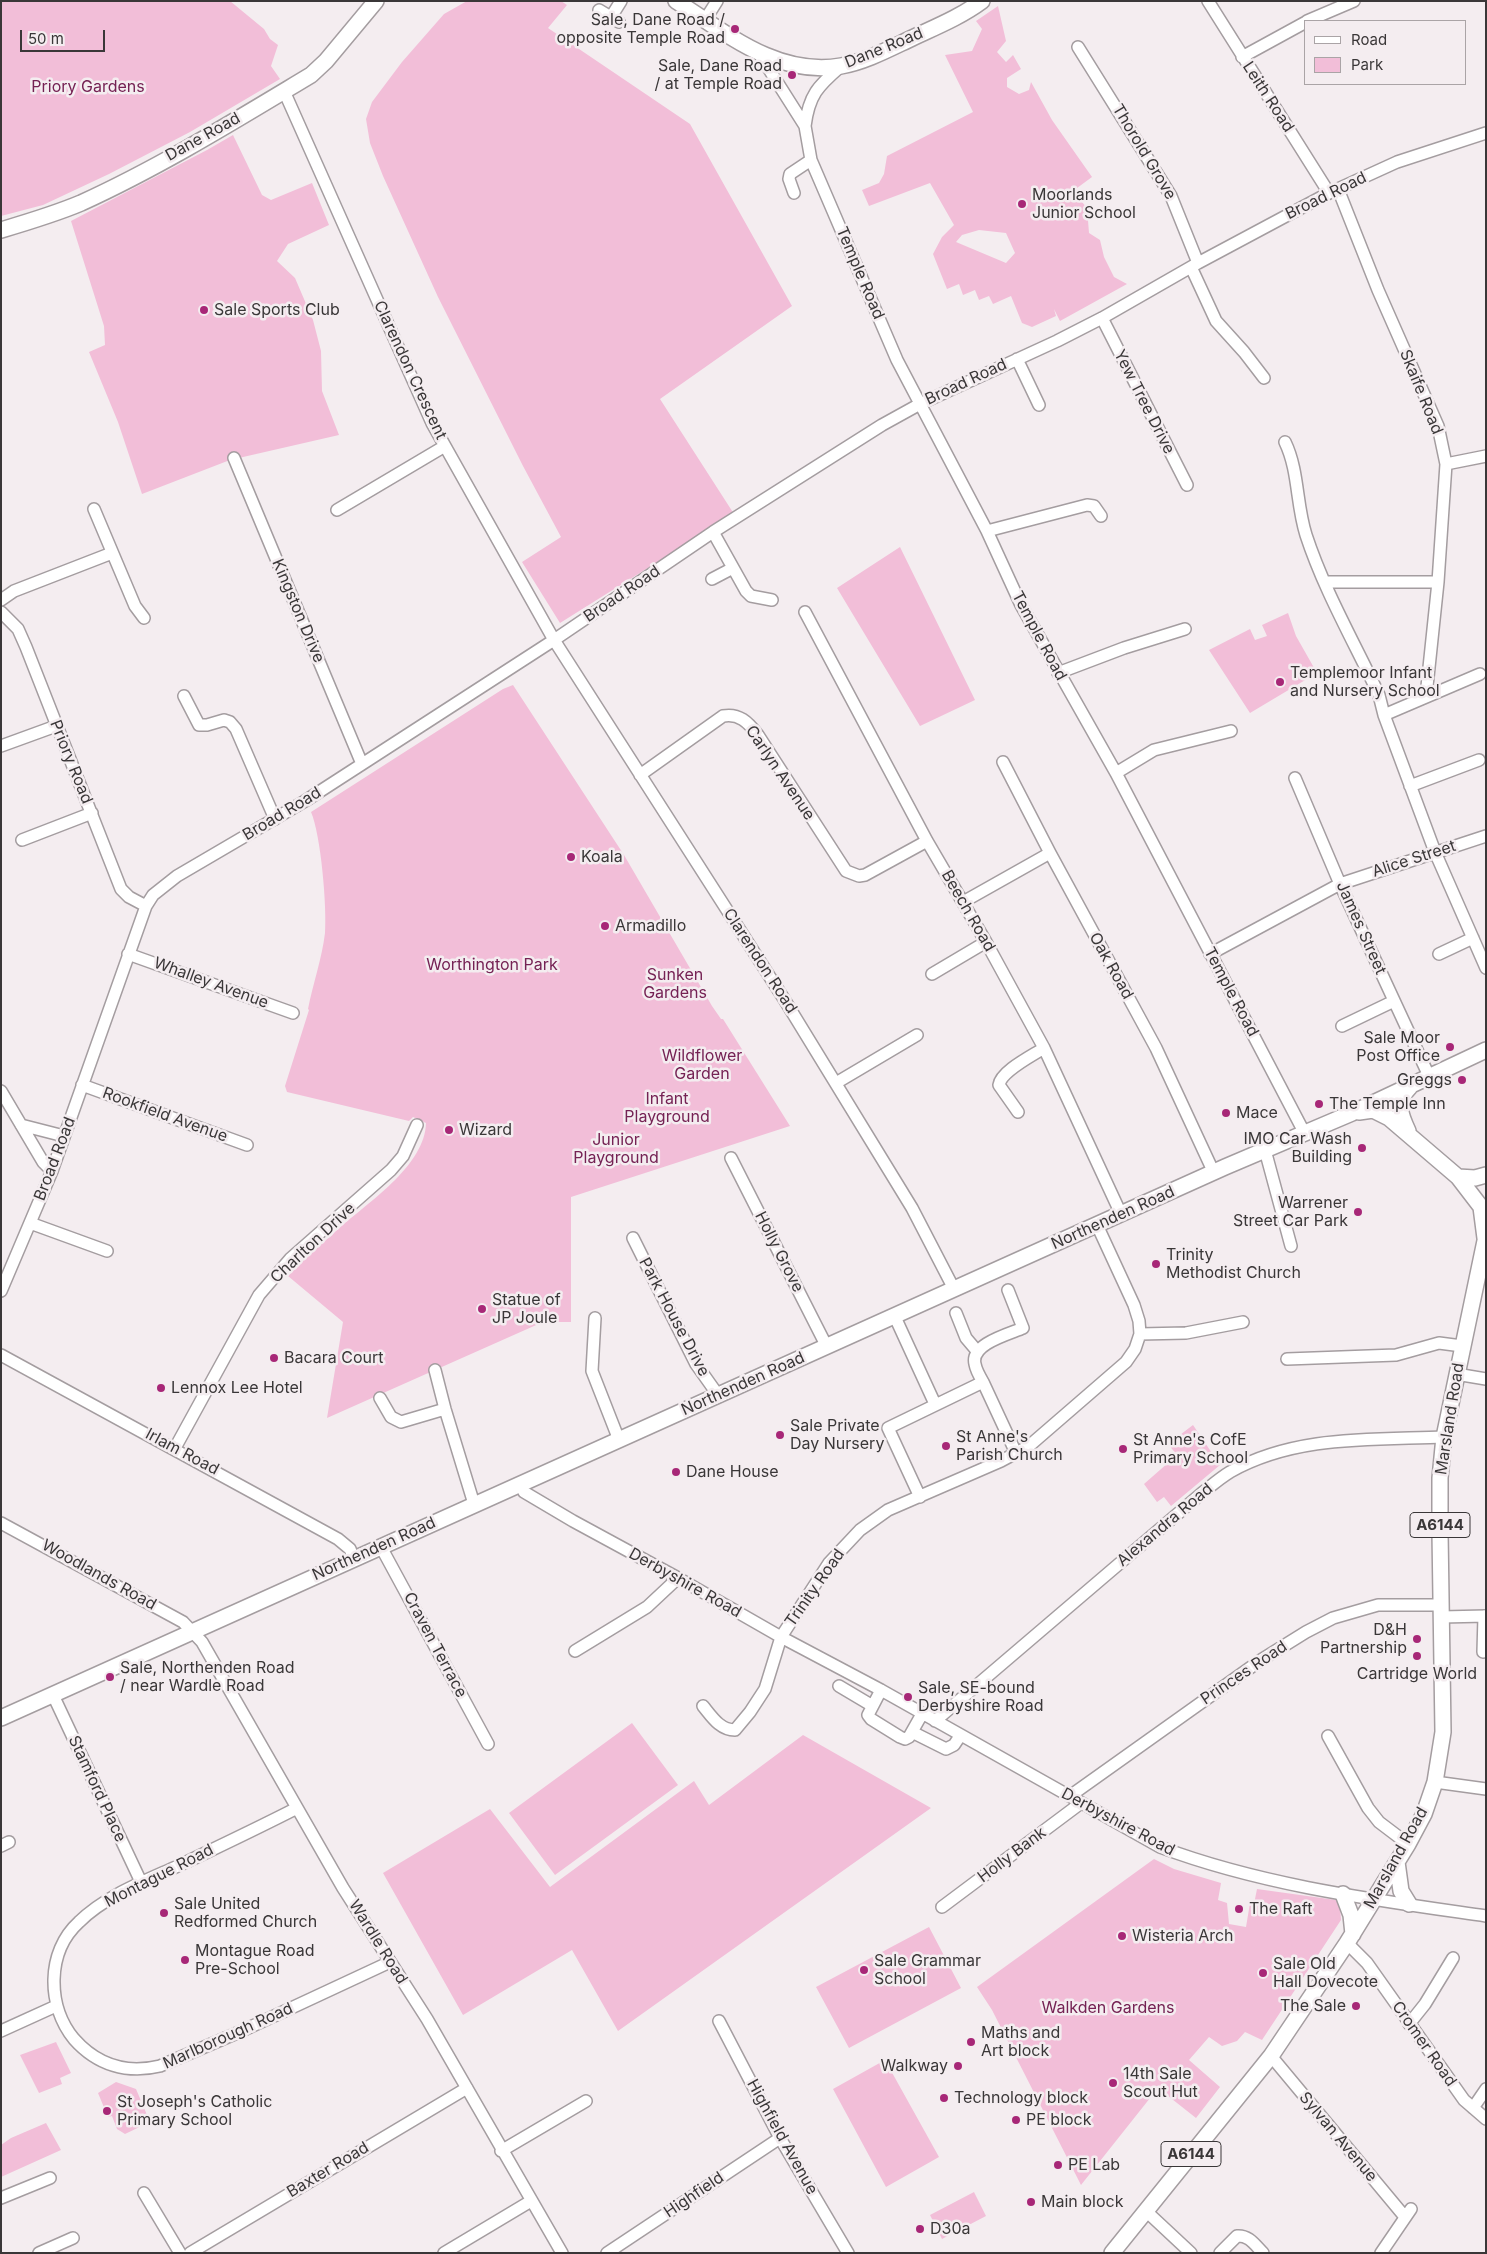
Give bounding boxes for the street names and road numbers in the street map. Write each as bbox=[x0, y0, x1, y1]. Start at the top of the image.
street label: Dane Road bbox=[842, 24, 926, 72]
street label: Leith Road bbox=[1238, 58, 1298, 136]
street label: Thorold Grove bbox=[1108, 101, 1180, 203]
street label: Dane Road bbox=[162, 109, 244, 165]
street label: Broad Road bbox=[1282, 168, 1370, 224]
street label: Temple Road bbox=[832, 224, 888, 322]
street label: Clarendon Crescent bbox=[369, 298, 451, 442]
street label: Yew Tree Drive bbox=[1109, 347, 1179, 457]
street label: Skaife Road bbox=[1395, 347, 1447, 437]
street label: Broad Road bbox=[922, 355, 1010, 409]
street label: Kingston Drive bbox=[267, 556, 329, 666]
street label: Broad Road bbox=[580, 561, 664, 627]
street label: Temple Road bbox=[1007, 588, 1071, 684]
street label: Priory Road bbox=[46, 717, 96, 807]
street label: Carlyn Avenue bbox=[741, 722, 819, 824]
street label: Broad Road bbox=[239, 783, 325, 845]
street label: Alice Street bbox=[1370, 836, 1458, 882]
street label: Beech Road bbox=[937, 867, 999, 955]
street label: James Street bbox=[1332, 879, 1390, 977]
street label: Clarendon Road bbox=[719, 905, 801, 1017]
street label: Oak Road bbox=[1085, 929, 1137, 1003]
street label: Temple Road bbox=[1199, 944, 1263, 1040]
street label: Whalley Avenue bbox=[151, 953, 271, 1013]
street label: Rookfield Avenue bbox=[100, 1083, 230, 1147]
street label: Broad Road bbox=[30, 1115, 80, 1203]
street label: Northenden Road bbox=[1048, 1182, 1178, 1254]
street label: Charlton Drive bbox=[267, 1199, 359, 1287]
street label: Holly Grove bbox=[751, 1209, 807, 1295]
street label: Park House Drive bbox=[635, 1254, 713, 1380]
street label: Northenden Road bbox=[678, 1348, 808, 1420]
street label: Marsland Road bbox=[1432, 1362, 1468, 1476]
street label: Irlam Road bbox=[142, 1425, 222, 1479]
street label: Alexandra Road bbox=[1113, 1479, 1217, 1571]
road number: A6144 bbox=[1410, 1512, 1470, 1538]
street label: Northenden Road bbox=[309, 1513, 439, 1585]
street label: Woodlands Road bbox=[39, 1536, 159, 1614]
street label: Derbyshire Road bbox=[625, 1544, 745, 1622]
street label: Trinity Road bbox=[781, 1545, 849, 1631]
street label: Craven Terrace bbox=[399, 1589, 471, 1701]
street label: Princes Road bbox=[1197, 1637, 1291, 1709]
street label: Stamford Place bbox=[64, 1733, 130, 1845]
street label: Derbyshire Road bbox=[1058, 1784, 1178, 1860]
street label: Marsland Road bbox=[1360, 1804, 1432, 1912]
street label: Holly Bank bbox=[974, 1823, 1050, 1887]
street label: Montague Road bbox=[101, 1840, 217, 1912]
street label: Wardle Road bbox=[344, 1896, 412, 1988]
street label: Cromer Road bbox=[1388, 1998, 1460, 2090]
street label: Marlborough Road bbox=[160, 1999, 296, 2073]
street label: Highfield Avenue bbox=[742, 2076, 822, 2198]
street label: Sylvan Avenue bbox=[1295, 2088, 1381, 2186]
street label: Baxter Road bbox=[284, 2138, 372, 2202]
road number: A6144 bbox=[1161, 2142, 1221, 2166]
street label: Highfield bbox=[661, 2168, 727, 2222]

